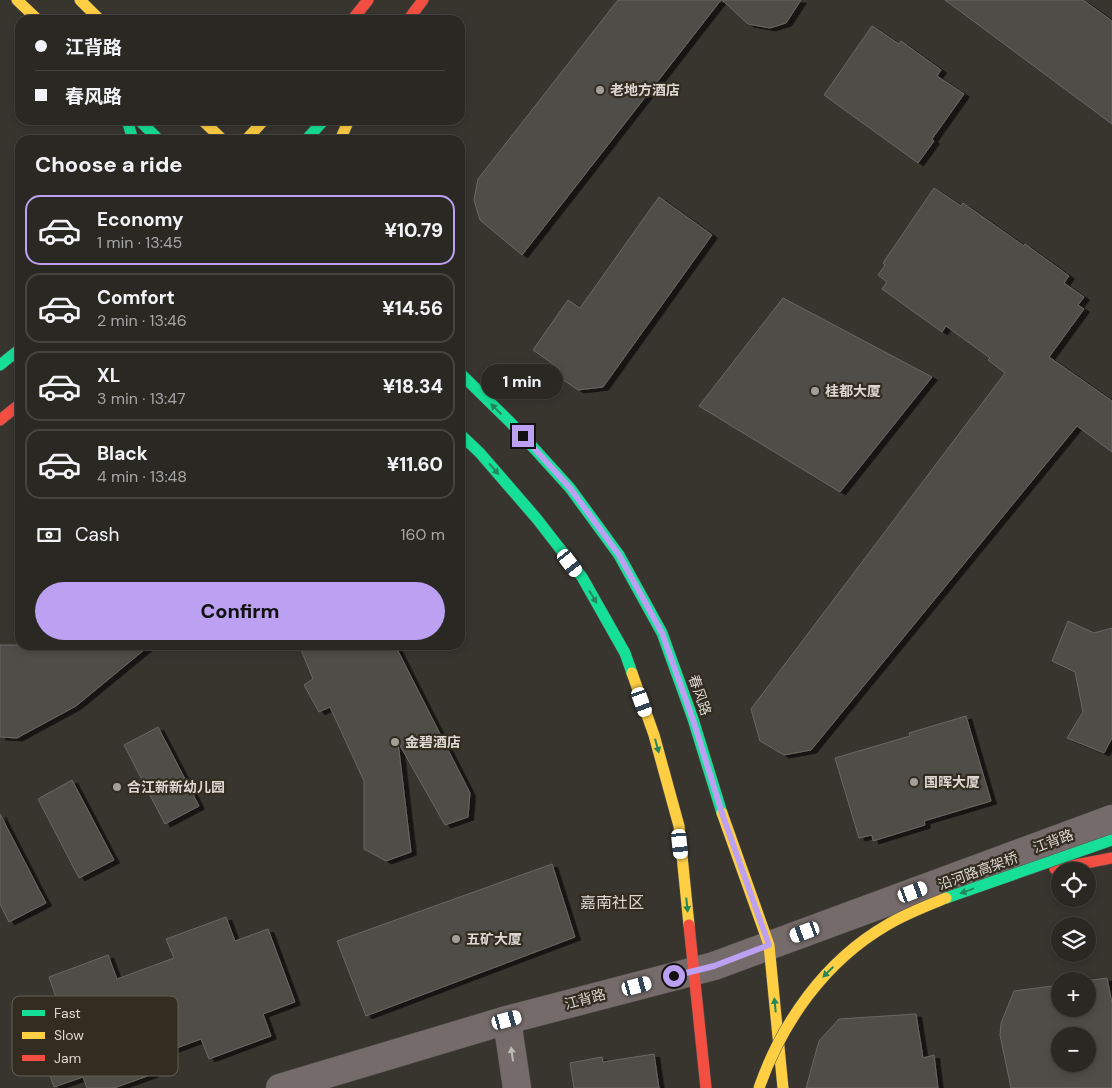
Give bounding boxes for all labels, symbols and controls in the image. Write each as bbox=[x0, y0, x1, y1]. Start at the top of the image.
text: 江背路 bbox=[65, 35, 122, 60]
place label: 老地方酒店 bbox=[610, 81, 680, 99]
text: 春风路 bbox=[65, 84, 122, 109]
marker: 老地方酒店 bbox=[594, 84, 606, 96]
text: Choose a ride bbox=[35, 150, 183, 179]
text: Economy bbox=[97, 207, 184, 232]
icon: car bbox=[37, 208, 82, 253]
text: ¥10.79 bbox=[384, 218, 443, 243]
text: 1 min · 13:45 bbox=[97, 232, 182, 253]
text: Comfort bbox=[97, 285, 175, 310]
icon: car bbox=[37, 286, 82, 331]
text: ¥14.56 bbox=[382, 296, 443, 321]
text: 2 min · 13:46 bbox=[97, 310, 187, 331]
text: XL bbox=[97, 363, 120, 388]
icon: car bbox=[37, 364, 82, 409]
callout: 1 min bbox=[482, 364, 564, 398]
text: 1 min bbox=[502, 371, 542, 392]
text: ¥18.34 bbox=[383, 374, 443, 399]
place label: 桂都大厦 bbox=[825, 382, 881, 400]
marker: 桂都大厦 bbox=[809, 385, 821, 397]
text: 3 min · 13:47 bbox=[97, 388, 186, 409]
one-way arrow bbox=[491, 403, 503, 415]
route end bbox=[512, 425, 534, 447]
text: Black bbox=[97, 441, 148, 466]
icon: car bbox=[37, 442, 82, 487]
text: ¥11.60 bbox=[387, 452, 443, 477]
one-way arrow bbox=[488, 463, 499, 476]
text: 4 min · 13:48 bbox=[97, 466, 187, 487]
icon: cash bbox=[35, 521, 63, 549]
text: Cash bbox=[75, 522, 119, 547]
text: 160 m bbox=[401, 524, 445, 545]
car bbox=[554, 547, 585, 579]
button: Confirm bbox=[35, 582, 445, 640]
one-way arrow bbox=[589, 590, 597, 605]
street label: 春风路 bbox=[685, 672, 715, 718]
car bbox=[629, 685, 654, 719]
place label: 金碧酒店 bbox=[405, 733, 461, 751]
marker: 金碧酒店 bbox=[389, 736, 401, 748]
one-way arrow bbox=[653, 738, 661, 753]
place label: 国晖大厦 bbox=[924, 773, 980, 791]
marker: 国晖大厦 bbox=[908, 776, 920, 788]
place label: 合江新新幼儿园 bbox=[127, 778, 225, 796]
marker: 合江新新幼儿园 bbox=[111, 781, 123, 793]
street label: 江背路 bbox=[1030, 825, 1076, 857]
car bbox=[670, 828, 689, 860]
street label: 沿河路高架桥 bbox=[935, 848, 1021, 894]
map controls bbox=[1051, 862, 1096, 1072]
button: locate bbox=[1051, 862, 1096, 907]
car bbox=[896, 880, 929, 904]
one-way arrow bbox=[959, 887, 974, 895]
district label: 嘉南社区 bbox=[580, 892, 644, 913]
one-way arrow bbox=[683, 897, 691, 913]
button: layers bbox=[1051, 917, 1096, 962]
car bbox=[788, 920, 821, 944]
place label: 五矿大厦 bbox=[466, 930, 522, 948]
marker: 五矿大厦 bbox=[450, 933, 462, 945]
route start bbox=[663, 965, 685, 987]
one-way arrow bbox=[822, 966, 834, 978]
button: + bbox=[1051, 972, 1096, 1017]
car bbox=[620, 975, 653, 997]
street label: 江背路 bbox=[562, 985, 608, 1013]
legend bbox=[12, 996, 178, 1076]
one-way arrow bbox=[770, 996, 778, 1012]
text: Fast bbox=[54, 1004, 81, 1022]
car bbox=[490, 1009, 523, 1031]
text: Slow bbox=[54, 1026, 84, 1044]
button: − bbox=[1051, 1027, 1096, 1072]
one-way arrow bbox=[508, 1046, 516, 1062]
text: Jam bbox=[54, 1049, 81, 1067]

